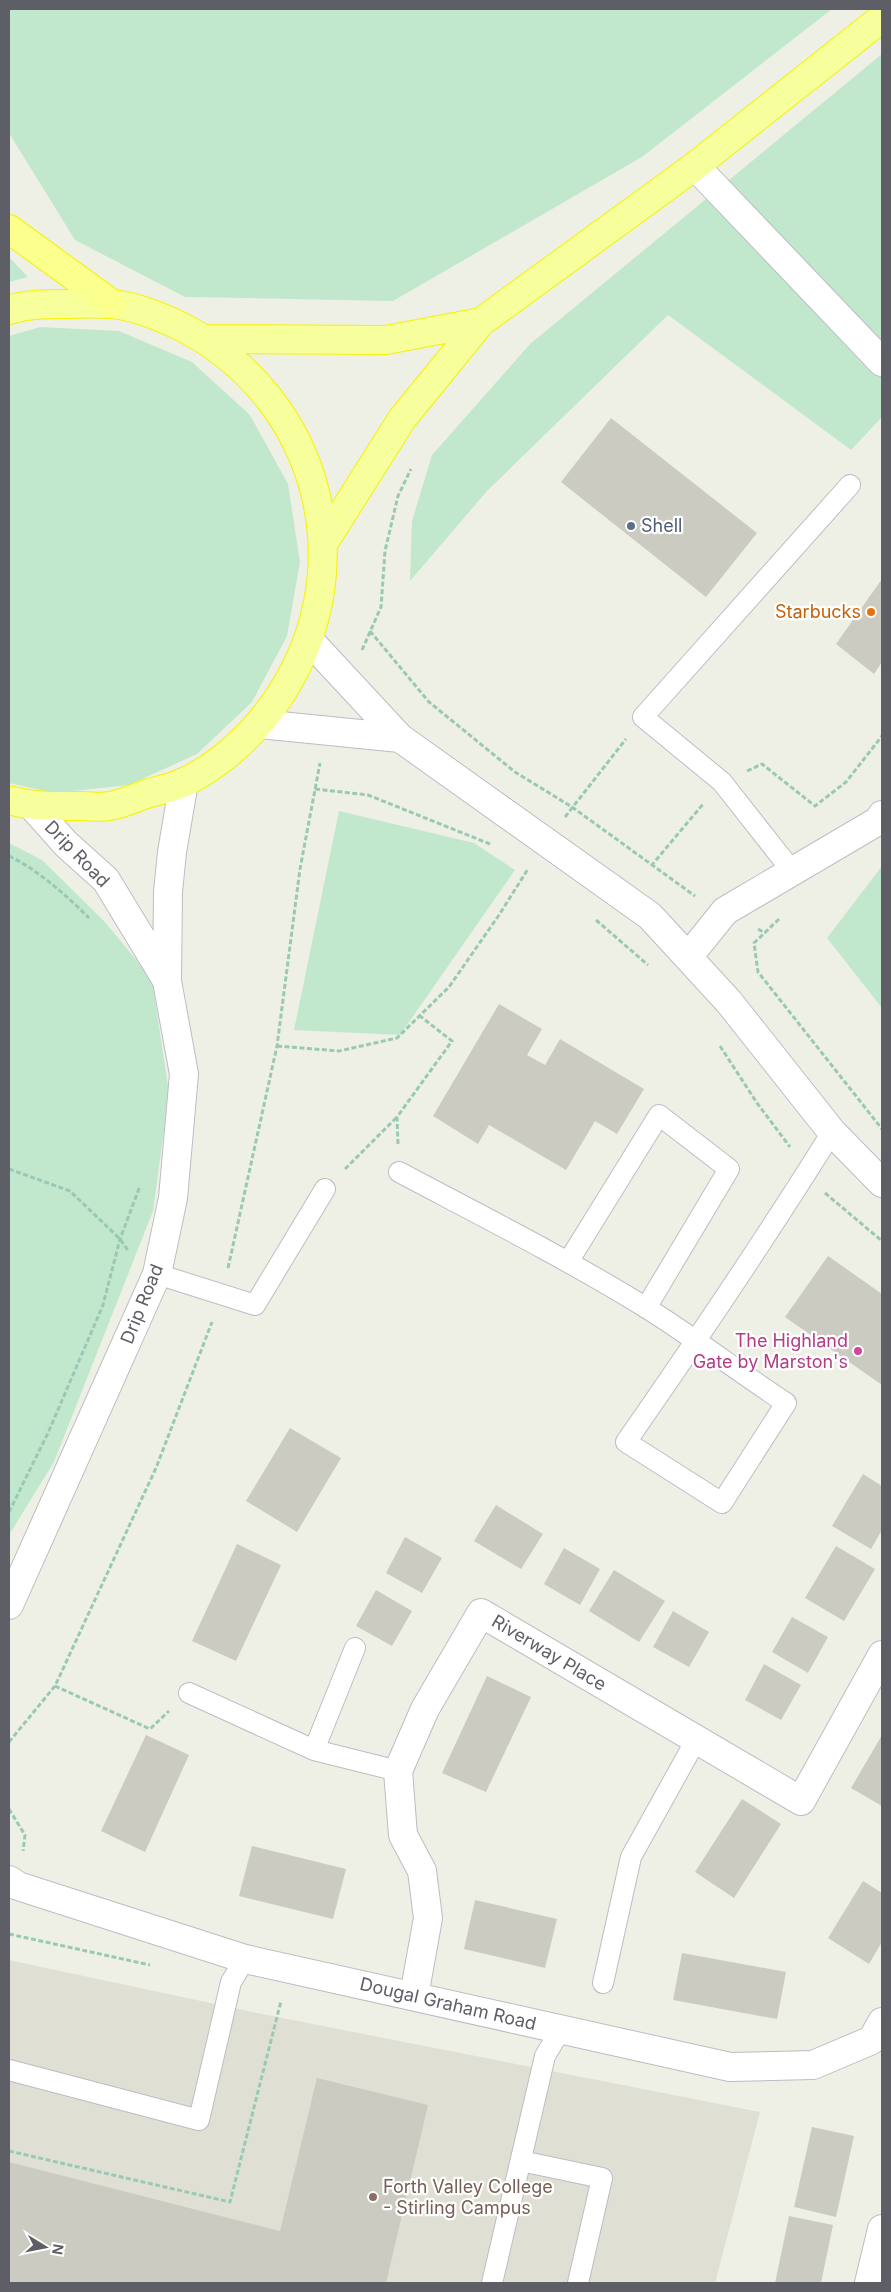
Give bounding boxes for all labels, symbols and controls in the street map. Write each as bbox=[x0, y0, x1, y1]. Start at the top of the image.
place label: Shell bbox=[641, 515, 682, 536]
marker: Shell bbox=[625, 520, 637, 532]
place label: Starbucks bbox=[775, 601, 861, 622]
marker: Starbucks bbox=[865, 606, 877, 618]
street label: Drip Road bbox=[41, 816, 114, 891]
street label: Drip Road bbox=[116, 1261, 167, 1347]
place label: The Highland Gate by Marston's bbox=[693, 1330, 848, 1372]
marker: The Highland Gate by Marston's bbox=[852, 1345, 864, 1357]
street label: Riverway Place bbox=[488, 1610, 610, 1695]
street label: Dougal Graham Road bbox=[358, 1973, 538, 2034]
place label: Forth Valley College - Stirling Campus bbox=[383, 2176, 553, 2218]
marker: Forth Valley College - Stirling Campus bbox=[367, 2191, 379, 2203]
north arrow bbox=[20, 2222, 70, 2272]
text: N bbox=[49, 2243, 68, 2256]

